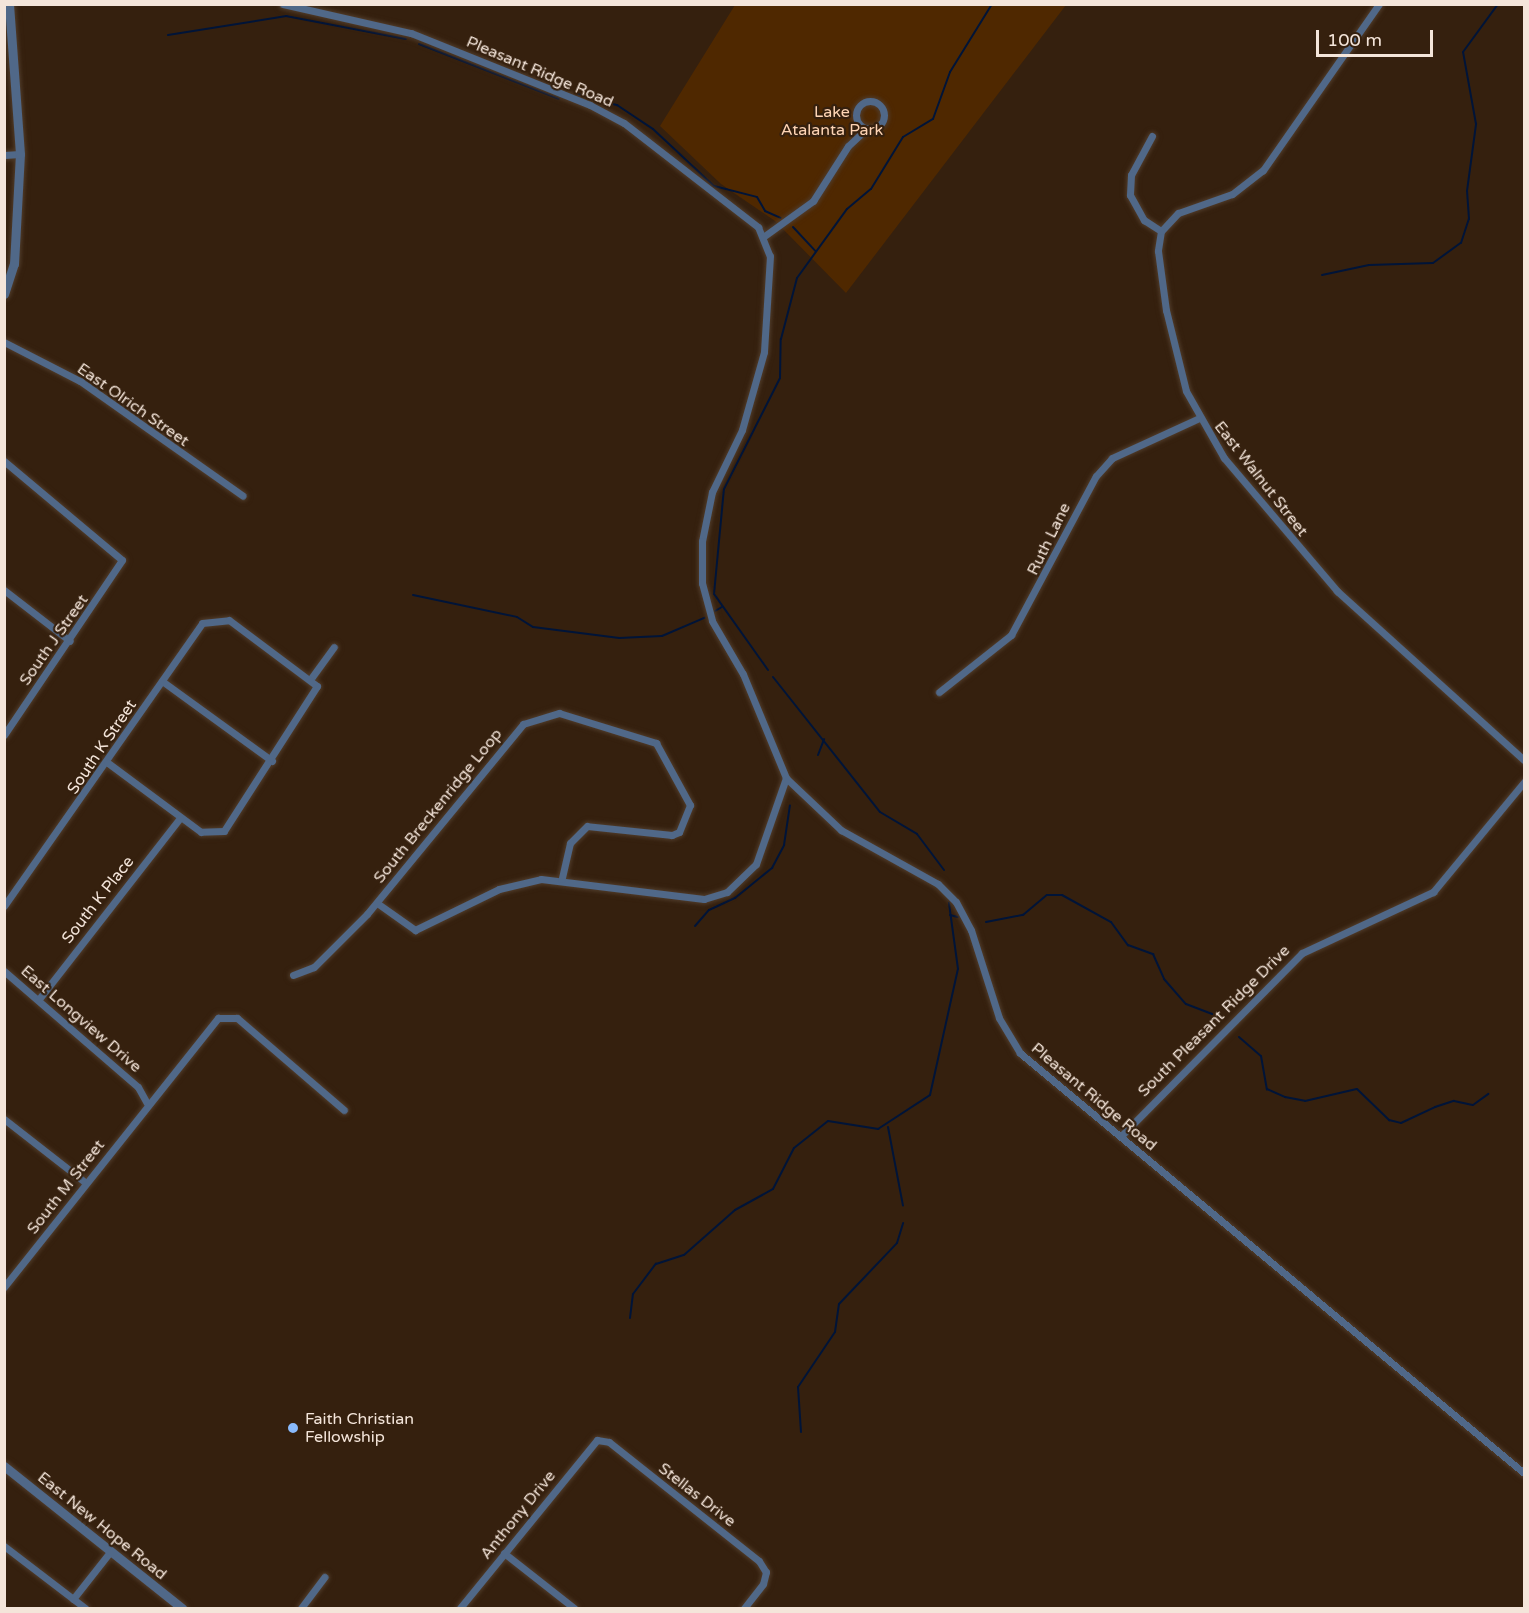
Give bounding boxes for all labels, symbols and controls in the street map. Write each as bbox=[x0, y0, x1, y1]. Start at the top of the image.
scale bar bbox=[1319, 18, 1436, 56]
text: 100 m bbox=[1327, 29, 1382, 51]
street label: Pleasant Ridge Road bbox=[463, 32, 617, 112]
park label: Lake Atalanta Park bbox=[781, 102, 883, 140]
street label: East Olrich Street bbox=[73, 359, 193, 451]
street label: East Walnut Street bbox=[1210, 418, 1312, 540]
street label: Ruth Lane bbox=[1023, 500, 1075, 578]
street label: South J Street bbox=[16, 591, 92, 689]
street label: South K Street bbox=[63, 696, 141, 798]
street label: South Breckenridge Loop bbox=[370, 725, 506, 887]
street label: South K Place bbox=[58, 853, 138, 947]
street label: South Pleasant Ridge Drive bbox=[1134, 941, 1294, 1101]
street label: East Longview Drive bbox=[17, 961, 145, 1077]
street label: Pleasant Ridge Road bbox=[1027, 1039, 1161, 1155]
street label: South M Street bbox=[23, 1136, 109, 1238]
place label: Faith Christian Fellowship bbox=[305, 1409, 414, 1447]
marker: Faith Christian Fellowship bbox=[286, 1421, 300, 1435]
street label: Stellas Drive bbox=[655, 1459, 739, 1531]
street label: Anthony Drive bbox=[476, 1467, 560, 1563]
street label: East New Hope Road bbox=[34, 1468, 170, 1584]

